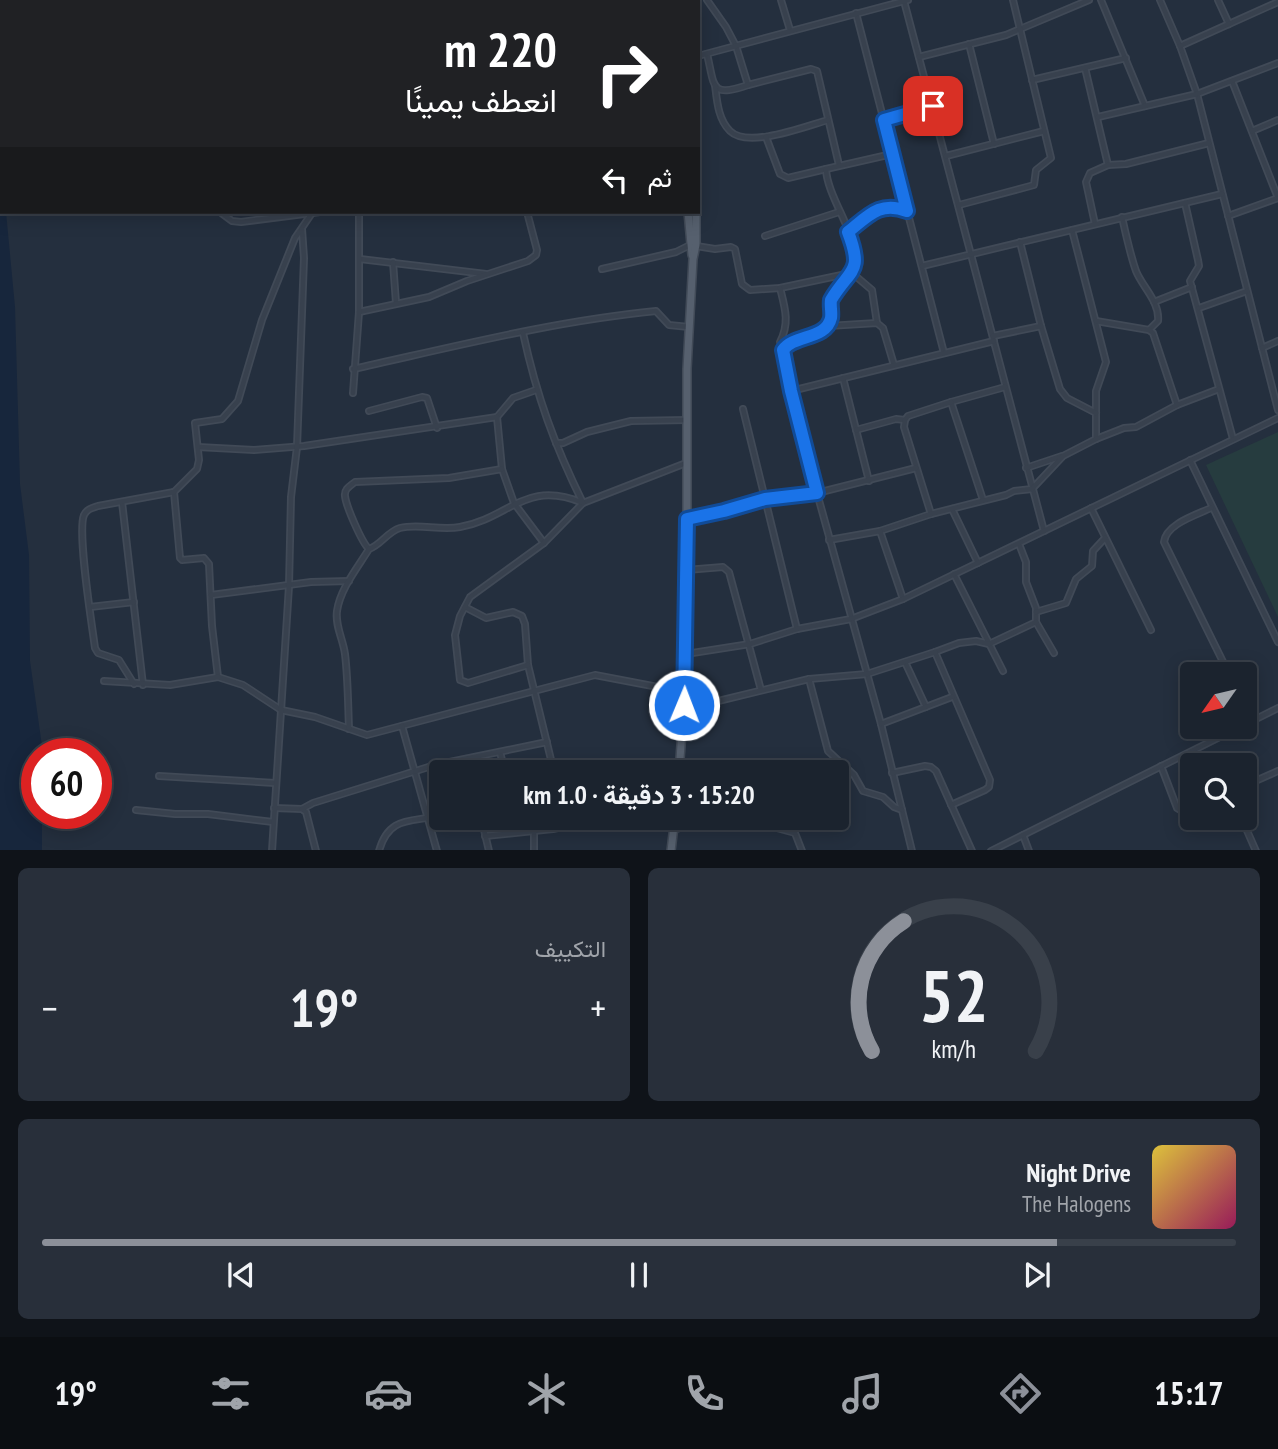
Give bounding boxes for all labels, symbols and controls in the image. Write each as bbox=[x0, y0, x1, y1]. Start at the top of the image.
text: 220 m bbox=[444, 17, 557, 81]
icon: right bbox=[581, 28, 672, 119]
pin bbox=[903, 76, 963, 136]
text: انعطف يمينًا bbox=[405, 79, 557, 121]
icon: arrive bbox=[914, 87, 952, 125]
icon: left bbox=[596, 161, 634, 199]
text: ثم bbox=[648, 161, 672, 194]
north arrow bbox=[1180, 662, 1256, 738]
map controls bbox=[1180, 662, 1257, 830]
position arrow bbox=[647, 668, 721, 742]
speed limit sign: 60 bbox=[21, 738, 112, 829]
button: search bbox=[1180, 753, 1257, 830]
text: 15:20 · 3 دقيقة · 1.0 km bbox=[523, 778, 755, 811]
text: التكييف bbox=[535, 934, 606, 963]
text: 52 bbox=[919, 947, 989, 1041]
text: 19° bbox=[290, 974, 358, 1041]
text: − bbox=[42, 983, 58, 1032]
text: + bbox=[590, 983, 606, 1032]
text: km/h bbox=[932, 1032, 976, 1064]
text: Night Drive bbox=[1026, 1156, 1131, 1189]
text: The Halogens bbox=[1022, 1189, 1131, 1218]
icon: previous bbox=[222, 1256, 260, 1294]
icon: pause bbox=[620, 1256, 658, 1294]
icon: next bbox=[1018, 1256, 1056, 1294]
icon: filters bbox=[206, 1369, 255, 1418]
icon: car bbox=[364, 1369, 413, 1418]
icon: climate bbox=[522, 1369, 571, 1418]
icon: phone bbox=[680, 1369, 729, 1418]
icon: music bbox=[838, 1369, 887, 1418]
icon: directions bbox=[996, 1369, 1045, 1418]
text: 19° bbox=[55, 1372, 97, 1414]
text: 15:17 bbox=[1154, 1372, 1223, 1414]

